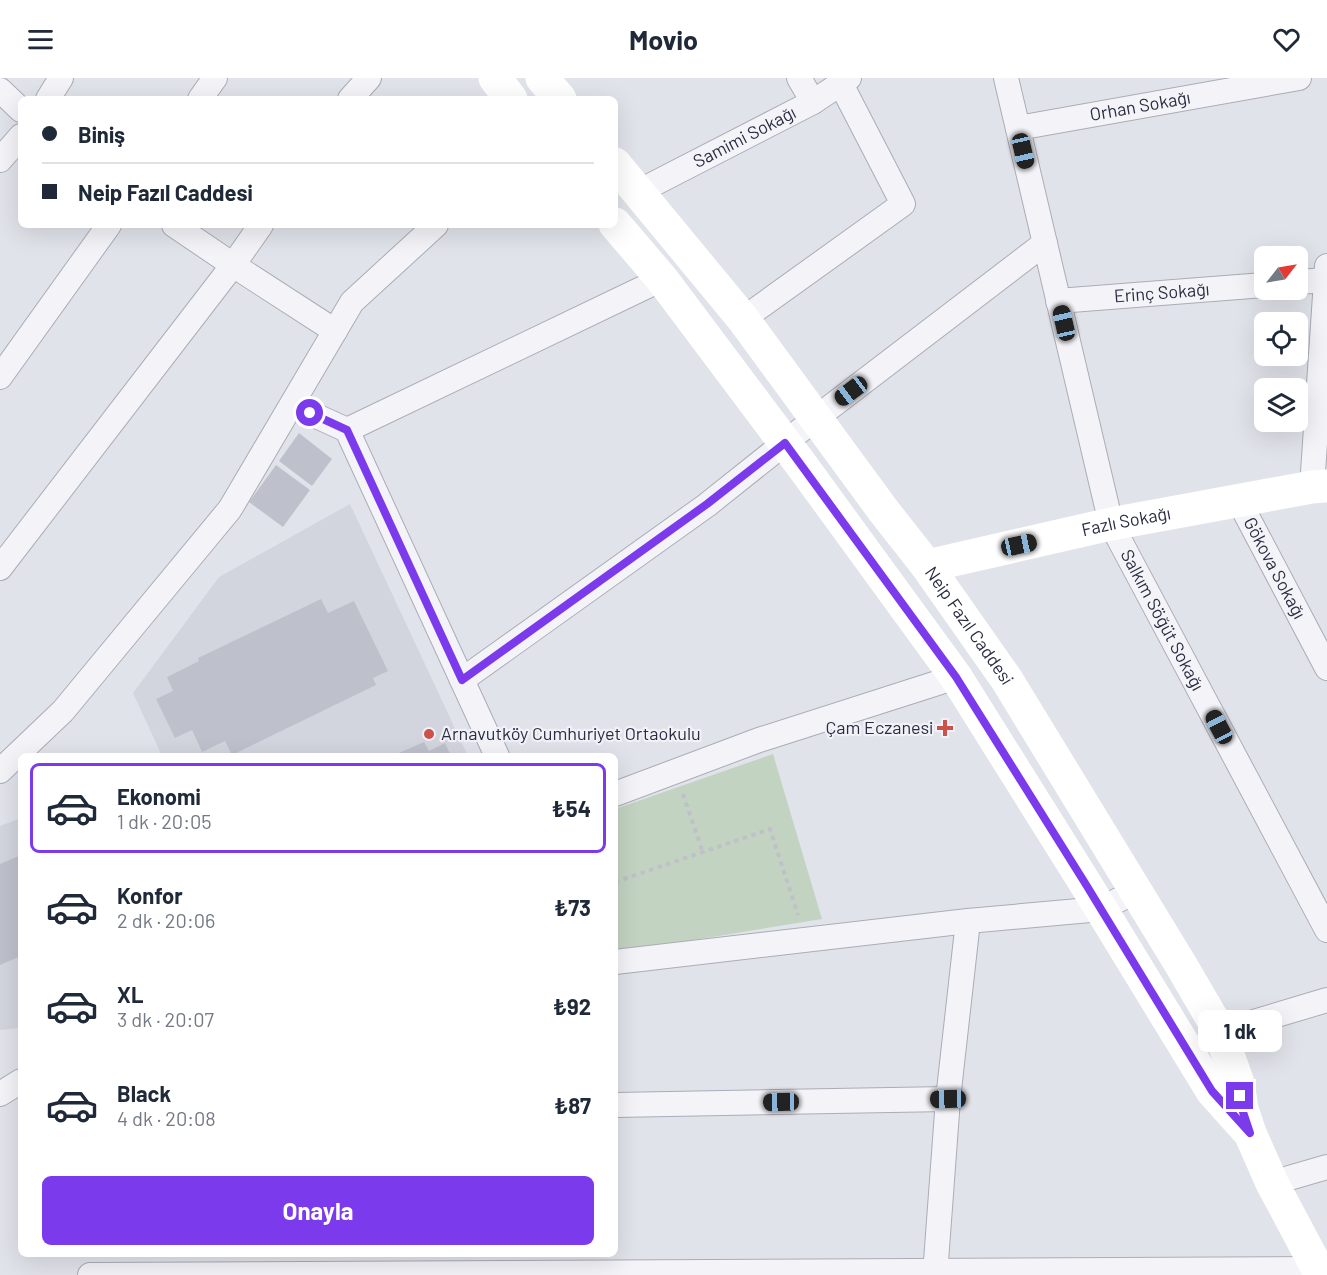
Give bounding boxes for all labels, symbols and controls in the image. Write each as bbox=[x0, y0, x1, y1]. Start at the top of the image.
icon: menu bbox=[24, 23, 57, 56]
text: Movio bbox=[629, 23, 698, 55]
icon: heart bbox=[1270, 23, 1303, 56]
street label: Orhan Sokağı bbox=[1088, 86, 1192, 125]
street label: Samimi Sokağı bbox=[689, 101, 799, 172]
text: Biniş bbox=[78, 121, 125, 147]
car bbox=[1010, 131, 1036, 171]
text: Neip Fazıl Caddesi bbox=[78, 179, 253, 205]
north arrow bbox=[1254, 246, 1308, 300]
map controls bbox=[1254, 246, 1308, 432]
street label: Erinç Sokağı bbox=[1113, 277, 1210, 307]
car bbox=[1051, 303, 1077, 343]
button: locate bbox=[1254, 312, 1308, 366]
car bbox=[831, 373, 871, 409]
button: layers bbox=[1254, 378, 1308, 432]
route start bbox=[296, 399, 323, 426]
street label: Fazlı Sokağı bbox=[1079, 501, 1172, 540]
street label: Gökova Sokağı bbox=[1240, 513, 1311, 622]
car bbox=[1000, 532, 1038, 558]
street label: Salkım Söğüt Sokağı bbox=[1116, 545, 1210, 694]
street label: Neip Fazıl Caddesi bbox=[921, 562, 1019, 688]
car bbox=[1203, 707, 1235, 747]
place label: Çam Eczanesi bbox=[826, 716, 933, 738]
marker: Çam Eczanesi bbox=[938, 721, 952, 735]
place label: Arnavutköy Cumhuriyet Ortaokulu bbox=[441, 722, 701, 744]
marker: Arnavutköy Cumhuriyet Ortaokulu bbox=[422, 727, 436, 741]
icon: car bbox=[45, 781, 99, 835]
text: Ekonomi bbox=[117, 783, 201, 809]
text: ₺54 bbox=[552, 795, 591, 821]
text: 1 dk · 20:05 bbox=[117, 809, 212, 833]
icon: car bbox=[45, 880, 99, 934]
text: Konfor bbox=[117, 882, 183, 908]
text: ₺73 bbox=[554, 894, 591, 920]
text: 2 dk · 20:06 bbox=[117, 908, 215, 932]
icon: car bbox=[45, 979, 99, 1033]
text: XL bbox=[117, 981, 143, 1007]
text: ₺92 bbox=[553, 993, 591, 1019]
text: 3 dk · 20:07 bbox=[117, 1007, 214, 1031]
callout: 1 dk bbox=[1198, 1009, 1282, 1051]
text: 1 dk bbox=[1223, 1019, 1257, 1043]
icon: car bbox=[45, 1078, 99, 1132]
text: Black bbox=[117, 1080, 171, 1106]
route end bbox=[1226, 1082, 1253, 1109]
car bbox=[930, 1090, 966, 1108]
text: ₺87 bbox=[554, 1092, 591, 1118]
car bbox=[763, 1093, 799, 1111]
text: 4 dk · 20:08 bbox=[117, 1106, 216, 1130]
button: Onayla bbox=[42, 1176, 594, 1245]

